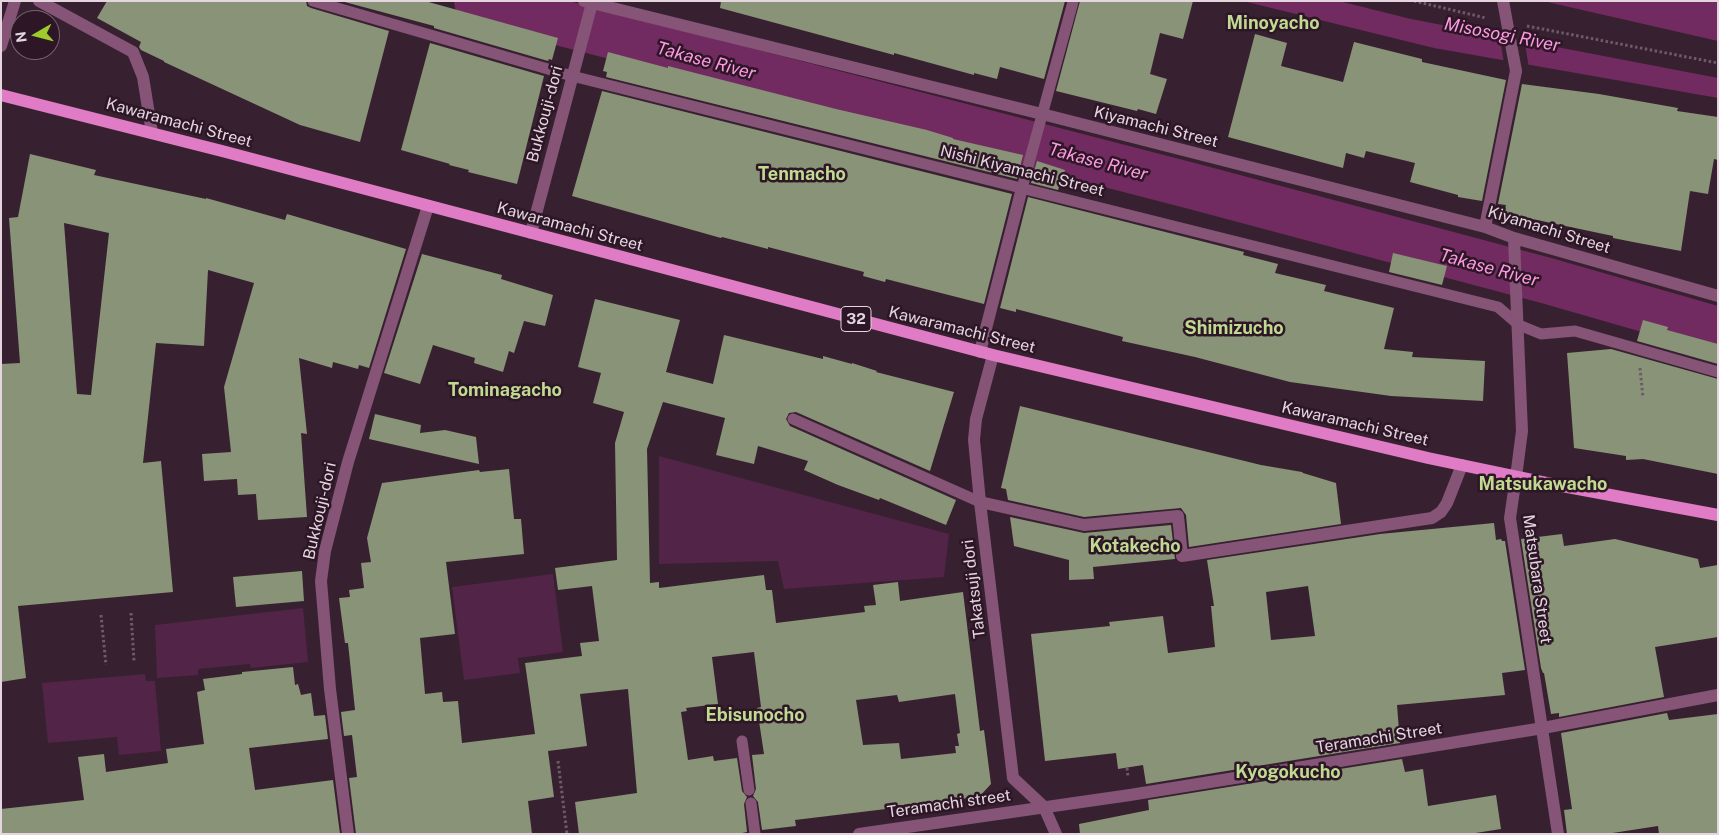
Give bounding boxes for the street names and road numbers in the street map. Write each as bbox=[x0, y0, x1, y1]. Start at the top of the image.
street label: Bukkouji-dori bbox=[523, 64, 567, 164]
street label: Kawaramachi Street bbox=[104, 94, 254, 152]
street label: Kiyamachi Street bbox=[1092, 102, 1220, 152]
street label: Nishi Kiyamachi Street bbox=[938, 141, 1106, 201]
street label: Kawaramachi Street bbox=[495, 198, 645, 256]
street label: Kiyamachi Street bbox=[1485, 202, 1613, 258]
street label: Kawaramachi Street bbox=[887, 302, 1037, 358]
road number: 32 bbox=[841, 306, 871, 332]
street label: Kawaramachi Street bbox=[1280, 398, 1430, 450]
street label: Bukkouji-dori bbox=[299, 460, 341, 562]
street label: Matsubara Street bbox=[1518, 513, 1556, 645]
street label: Takatsuji dori bbox=[958, 539, 990, 639]
street label: Teramachi Street bbox=[1315, 719, 1443, 757]
street label: Teramachi street bbox=[886, 786, 1012, 822]

